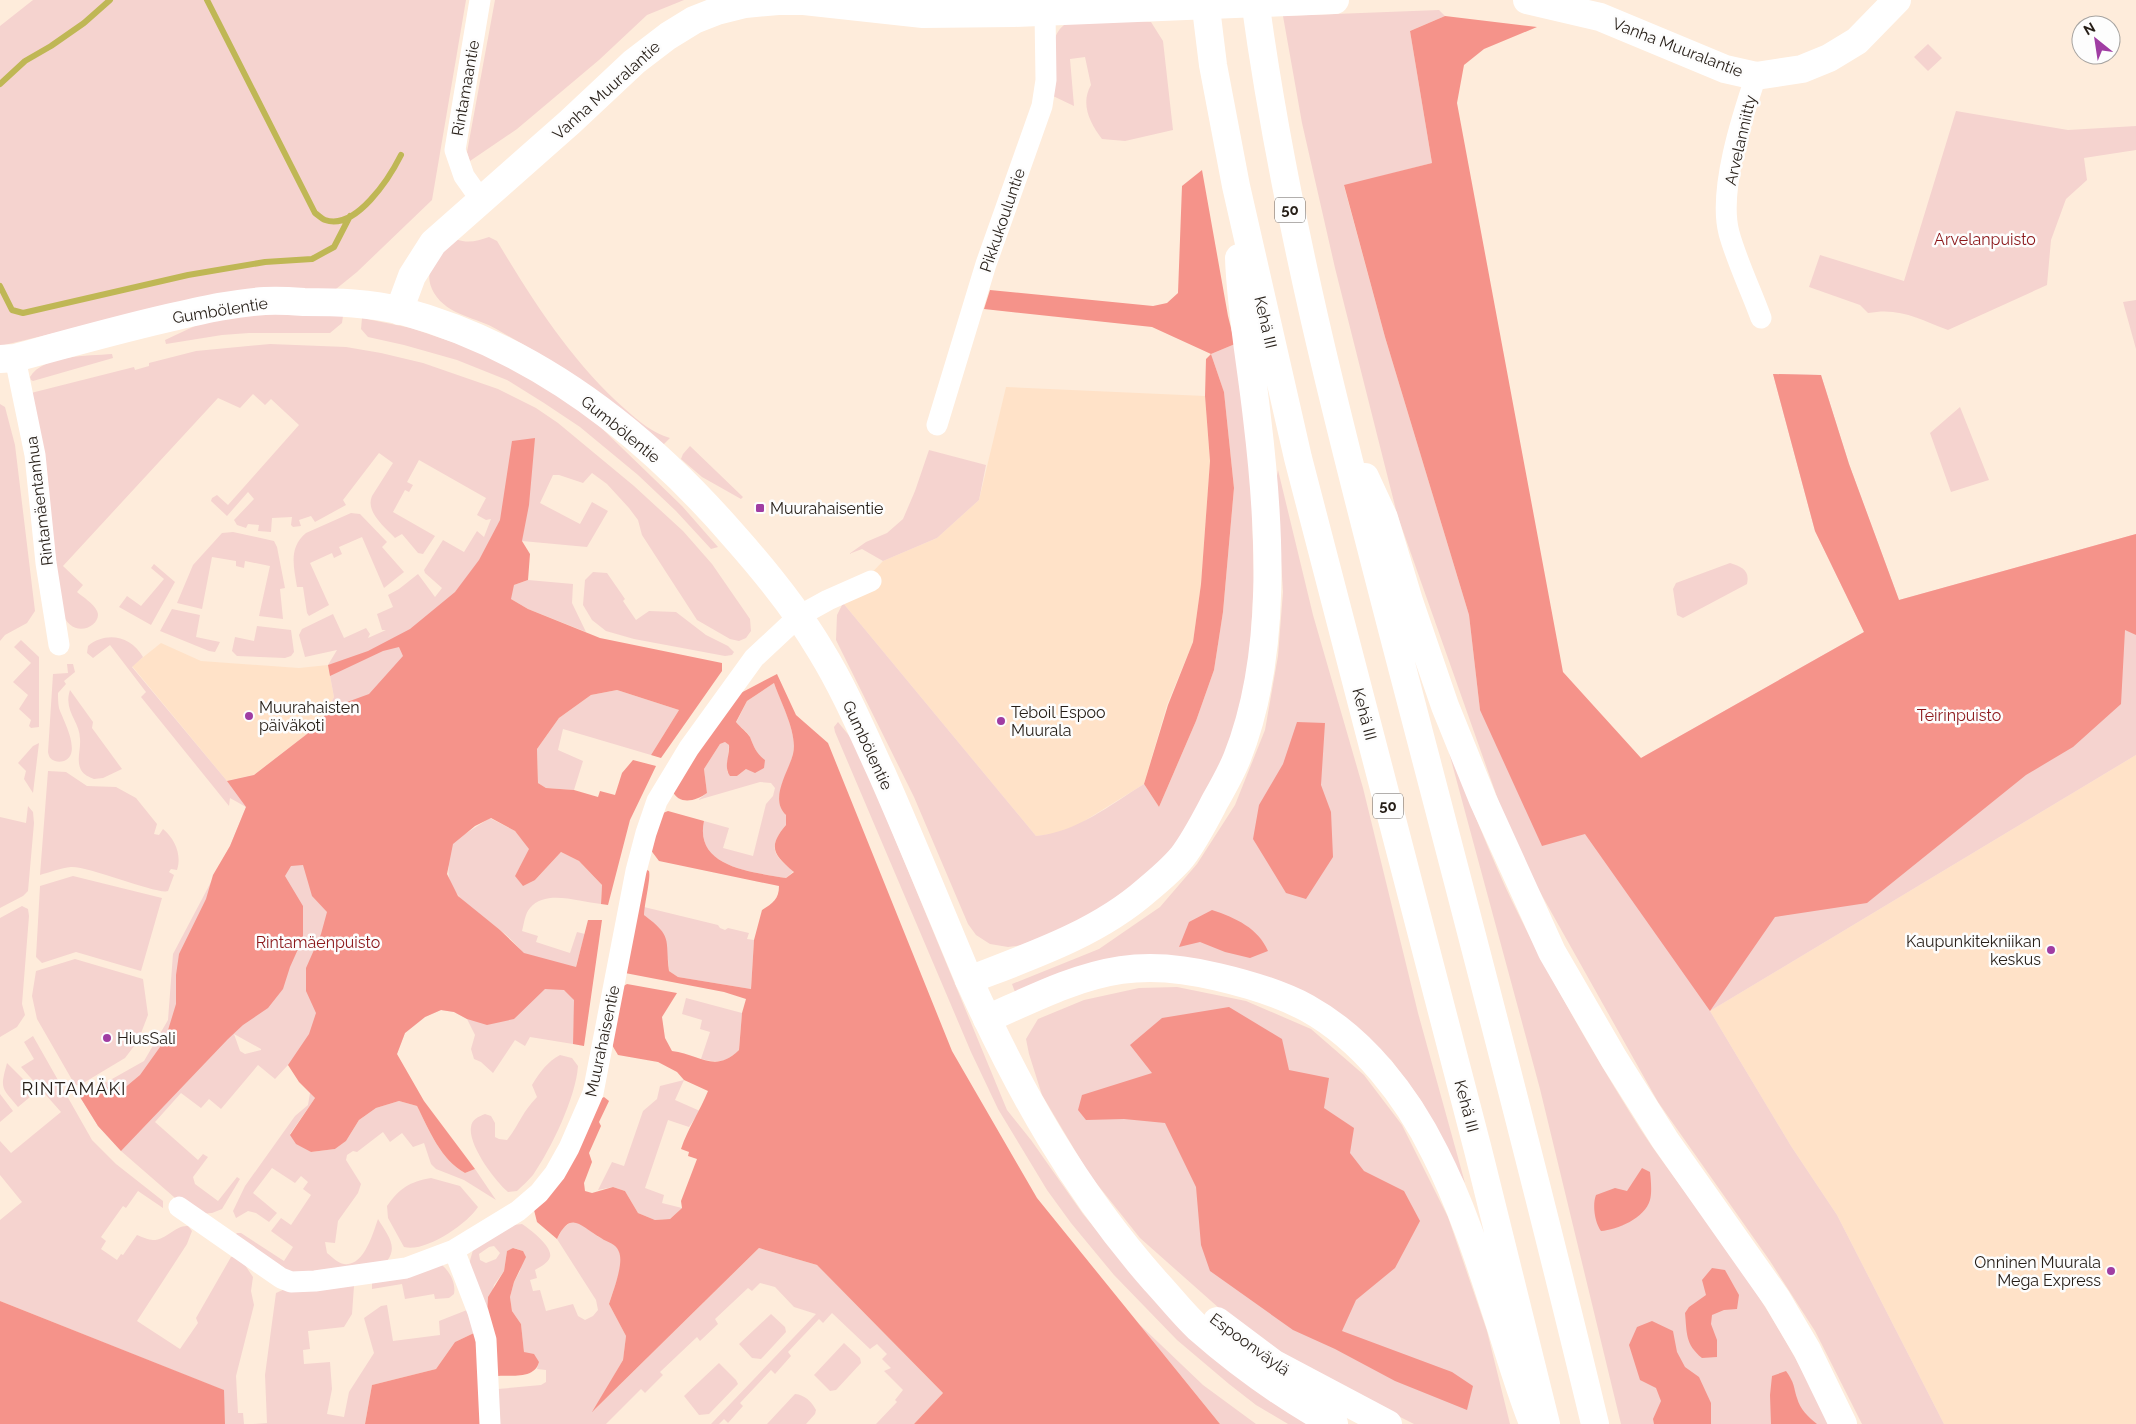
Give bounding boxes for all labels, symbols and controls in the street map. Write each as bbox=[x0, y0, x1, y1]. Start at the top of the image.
street label: Vanha Muuralantie bbox=[1610, 14, 1746, 81]
north arrow bbox=[2071, 15, 2121, 65]
text: N bbox=[2081, 19, 2098, 38]
street label: Vanha Muuralantie bbox=[549, 37, 664, 144]
street label: Rintamaantie bbox=[448, 39, 483, 137]
street label: Arvelanniitty bbox=[1721, 93, 1760, 187]
street label: Pikkukouluntie bbox=[976, 166, 1029, 274]
road number: 50 bbox=[1275, 198, 1305, 222]
park label: Arvelanpuisto bbox=[1934, 230, 2036, 249]
street label: Gumbölentie bbox=[171, 294, 269, 327]
street label: Kehä III bbox=[1250, 294, 1281, 350]
street label: Gumbölentie bbox=[577, 392, 664, 467]
street label: Rintamäentanhua bbox=[22, 435, 57, 567]
place label: Muurahaisentie bbox=[770, 499, 884, 518]
marker: Muurahaisentie bbox=[754, 502, 766, 514]
street label: Kehä III bbox=[1348, 686, 1381, 742]
place label: Muurahaisten päiväkoti bbox=[259, 698, 360, 735]
street label: Gumbölentie bbox=[839, 698, 897, 793]
place label: Teboil Espoo Muurala bbox=[1011, 703, 1106, 740]
park label: Teirinpuisto bbox=[1917, 706, 2001, 725]
marker: Muurahaisten päiväkoti bbox=[243, 710, 255, 722]
marker: Teboil Espoo Muurala bbox=[995, 715, 1007, 727]
road number: 50 bbox=[1373, 794, 1403, 818]
place label: Kaupunkitekniikan keskus bbox=[1906, 932, 2041, 969]
park label: Rintamäenpuisto bbox=[256, 933, 380, 952]
marker: Kaupunkitekniikan keskus bbox=[2045, 944, 2057, 956]
street label: Muurahaisentie bbox=[581, 984, 624, 1099]
place label: HiusSali bbox=[117, 1029, 176, 1048]
marker: HiusSali bbox=[101, 1032, 113, 1044]
district label: RINTAMÄKI bbox=[21, 1078, 127, 1099]
street label: Kehä III bbox=[1450, 1078, 1483, 1134]
place label: Onninen Muurala Mega Express bbox=[1974, 1253, 2101, 1290]
marker: Onninen Muurala Mega Express bbox=[2105, 1265, 2117, 1277]
street label: Espoonväylä bbox=[1206, 1309, 1293, 1380]

